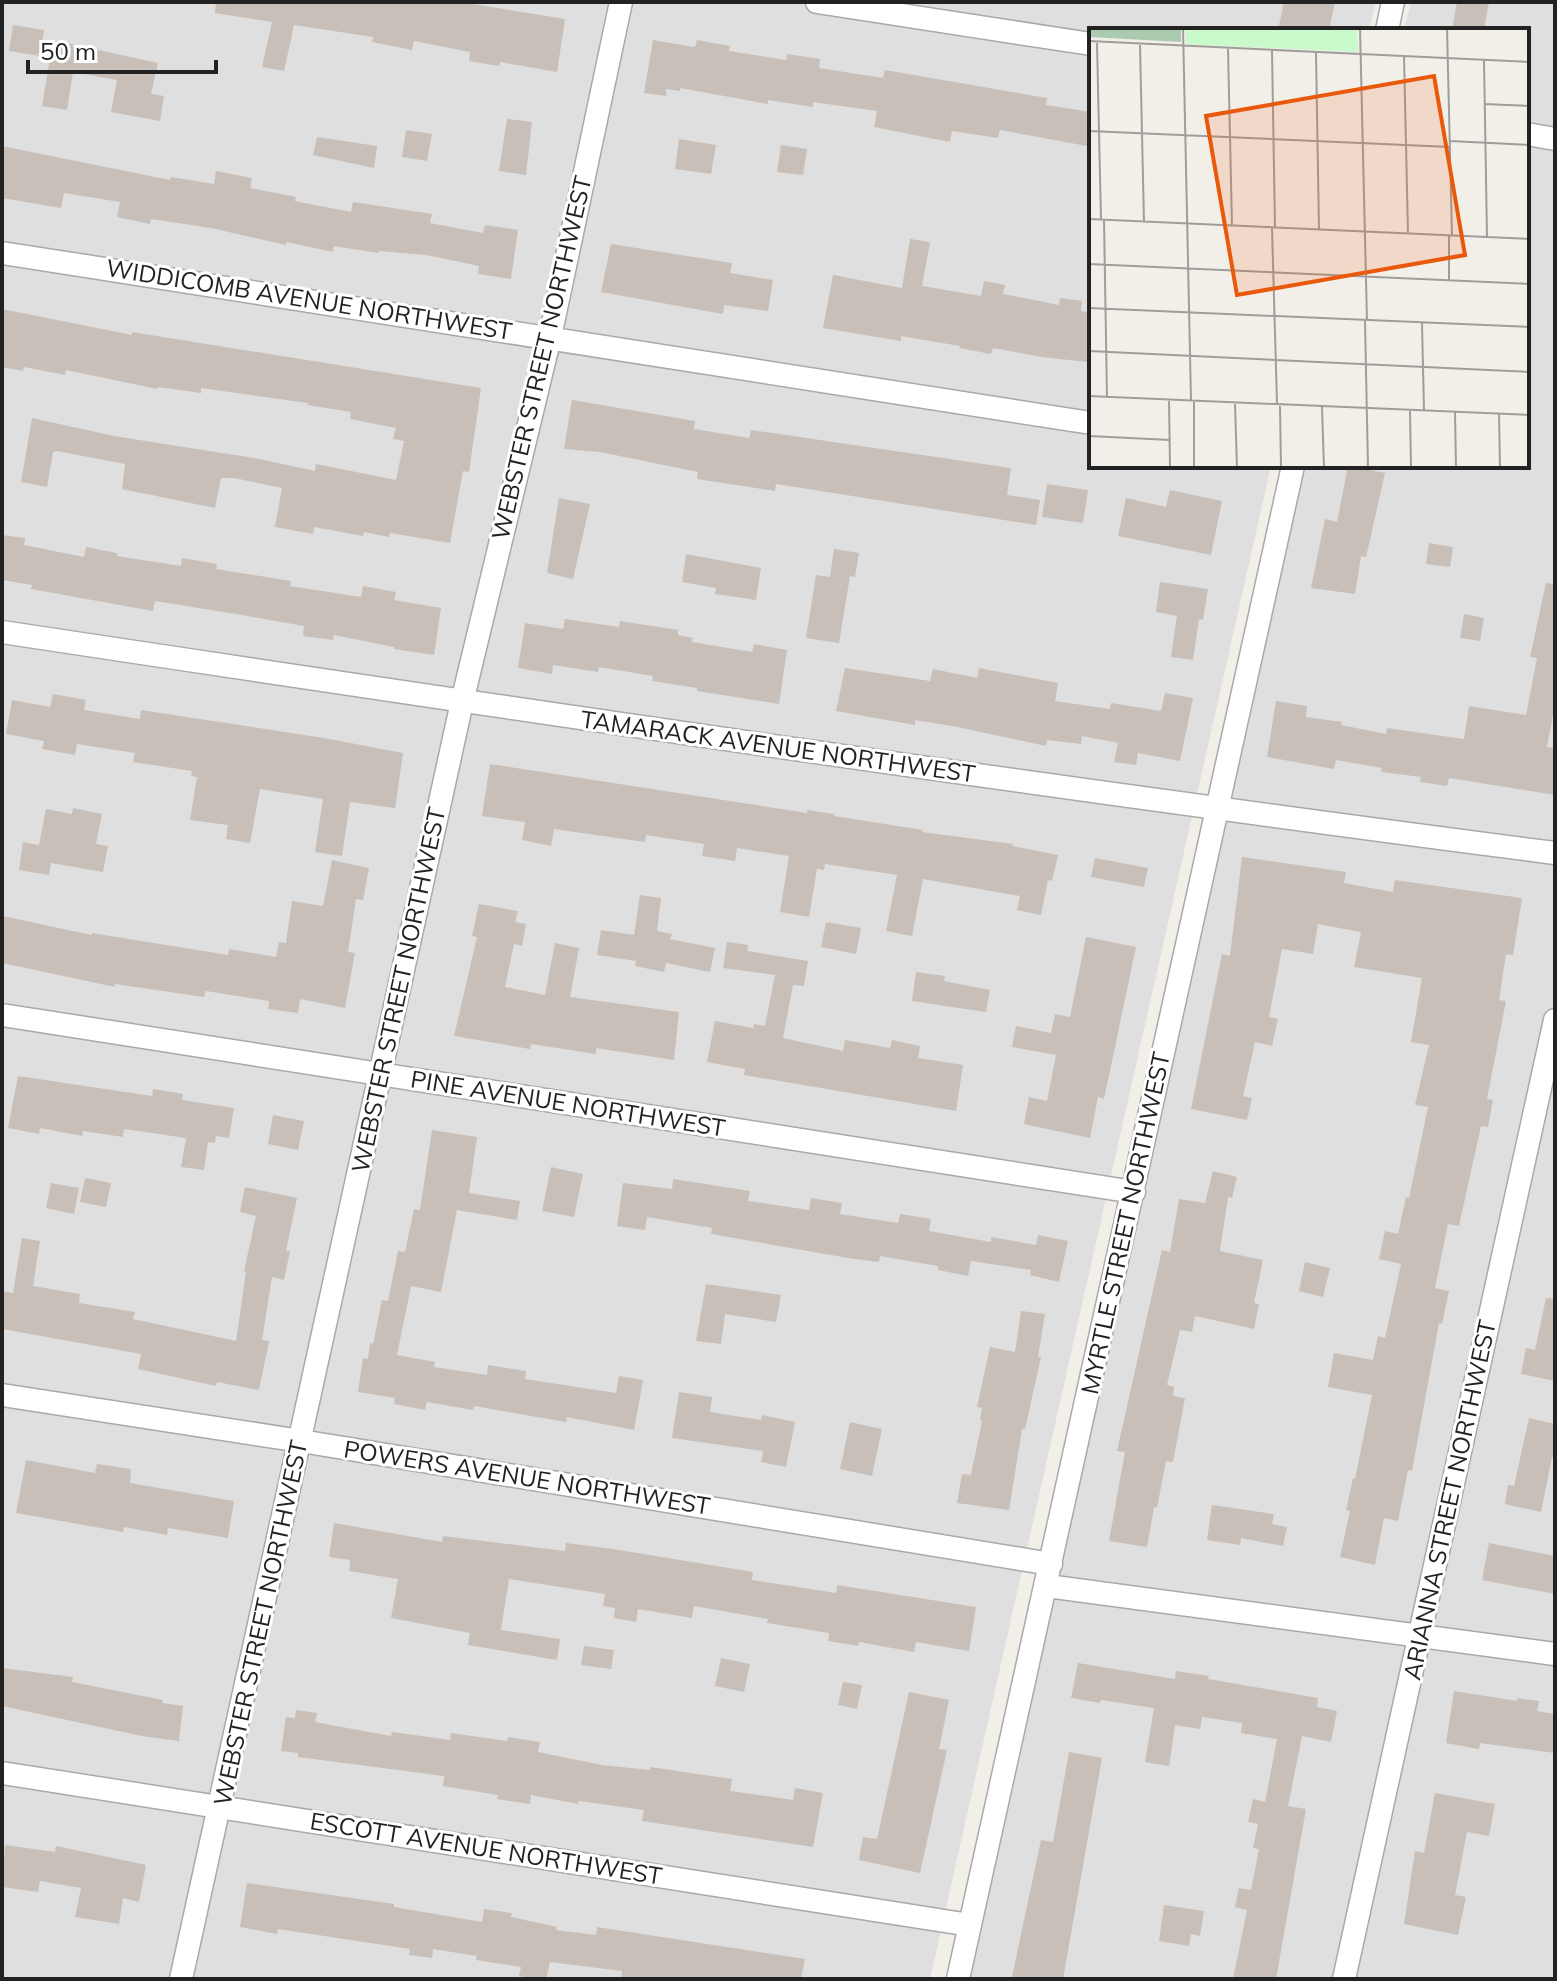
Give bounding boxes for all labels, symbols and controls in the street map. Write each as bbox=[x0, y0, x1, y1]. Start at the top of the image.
scale bar bbox=[28, 24, 216, 74]
inset map bbox=[1089, 28, 1529, 468]
text: 50 m bbox=[40, 36, 96, 66]
street label: WEBSTER STREET NORTHWEST bbox=[484, 172, 598, 543]
street label: WIDDICOMB AVENUE NORTHWEST bbox=[104, 252, 515, 346]
street label: TAMARACK AVENUE NORTHWEST bbox=[579, 703, 978, 789]
street label: WEBSTER STREET NORTHWEST bbox=[345, 804, 452, 1175]
street label: MYRTLE STREET NORTHWEST bbox=[1074, 1048, 1176, 1397]
street label: PINE AVENUE NORTHWEST bbox=[409, 1063, 728, 1143]
street label: ARIANNA STREET NORTHWEST bbox=[1396, 1317, 1502, 1683]
street label: POWERS AVENUE NORTHWEST bbox=[342, 1433, 713, 1521]
street label: WEBSTER STREET NORTHWEST bbox=[207, 1437, 314, 1808]
street label: ESCOTT AVENUE NORTHWEST bbox=[308, 1805, 665, 1891]

